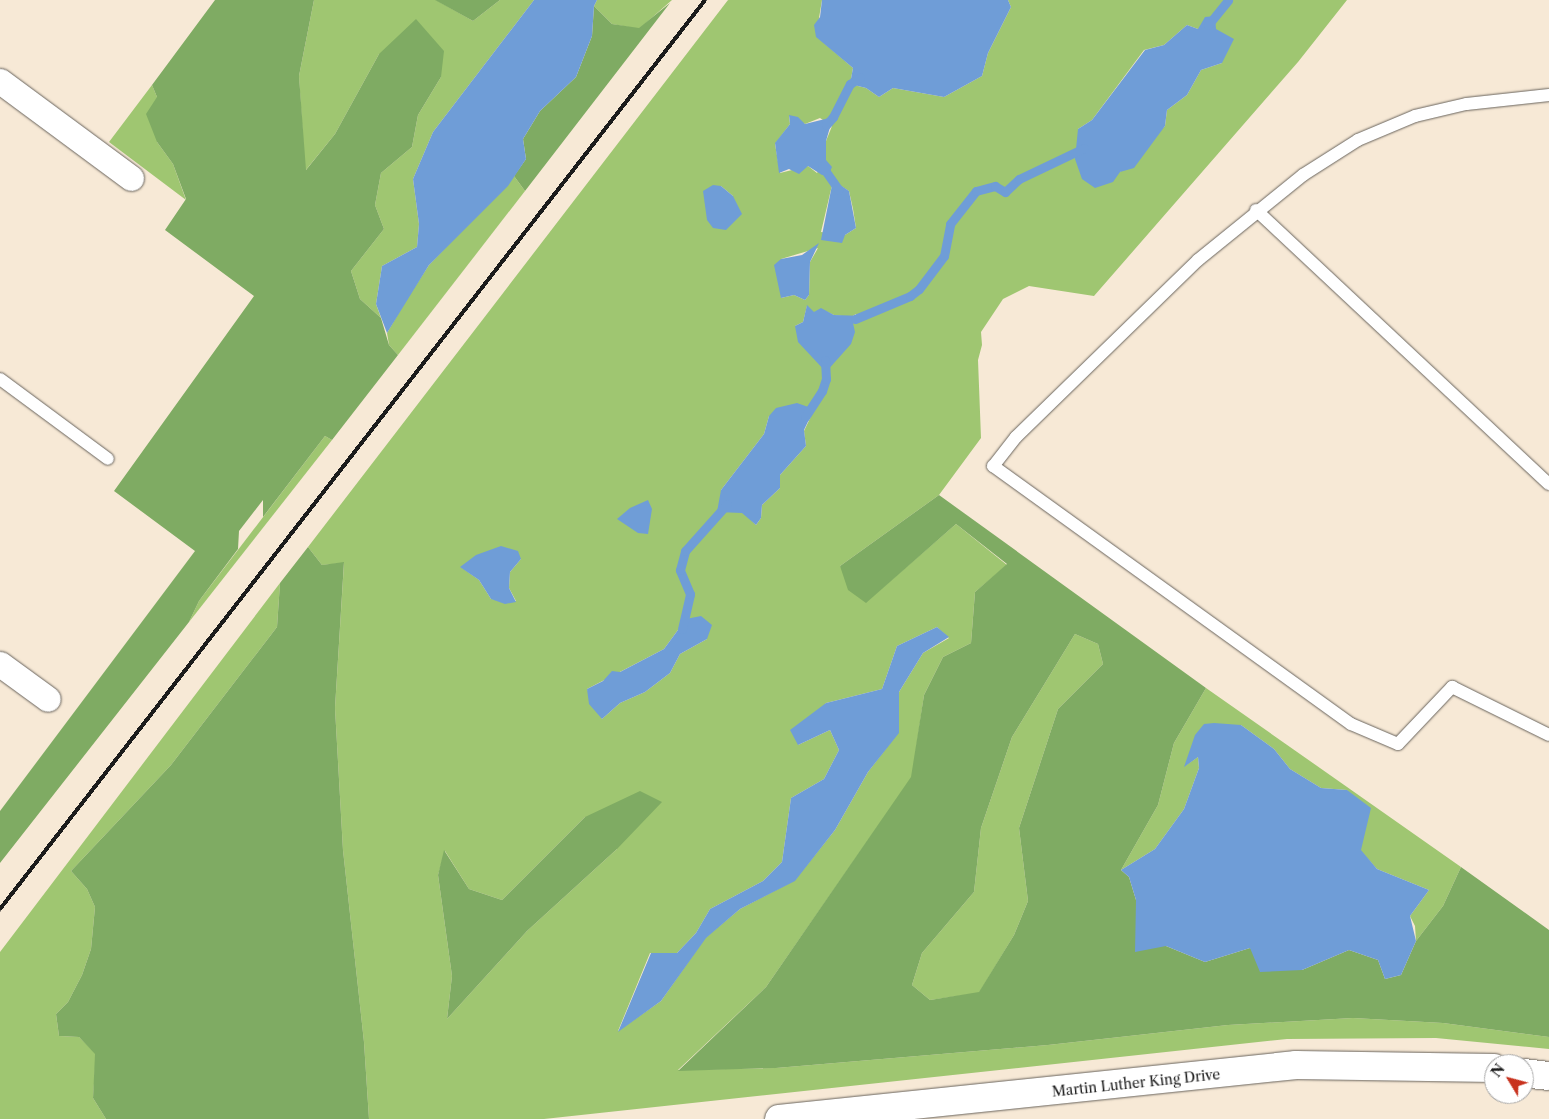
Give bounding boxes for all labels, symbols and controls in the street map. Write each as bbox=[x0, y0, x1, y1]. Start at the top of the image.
north arrow bbox=[1484, 1054, 1534, 1104]
text: N bbox=[1487, 1060, 1509, 1081]
street label: Martin Luther King Drive bbox=[1051, 1066, 1221, 1100]

